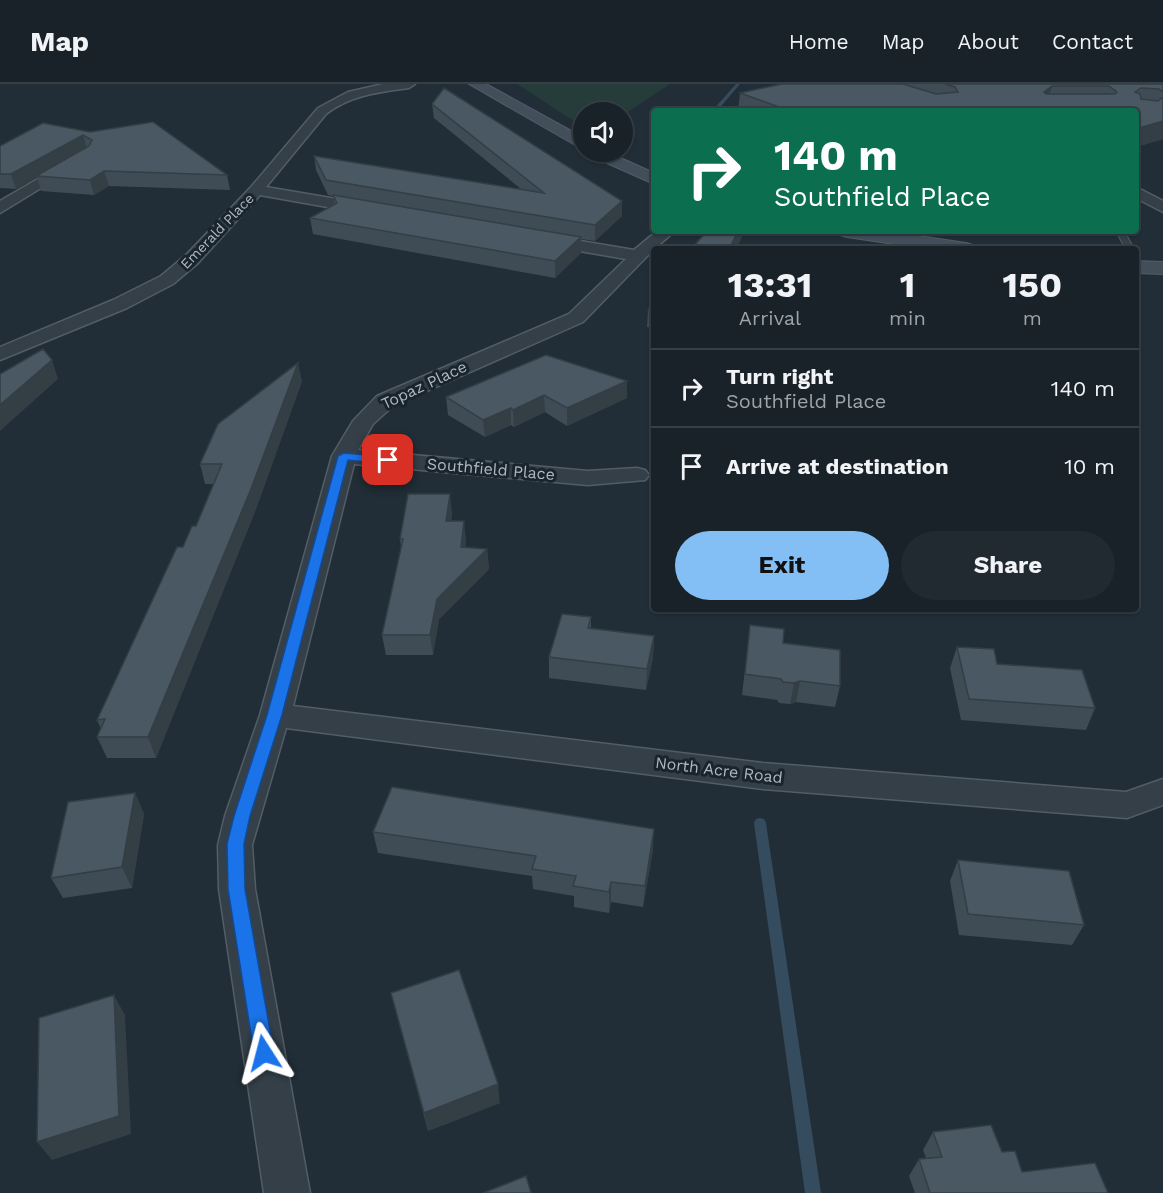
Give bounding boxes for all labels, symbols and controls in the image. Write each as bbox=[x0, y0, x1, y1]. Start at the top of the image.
text: Map bbox=[30, 25, 89, 58]
text: Home bbox=[789, 29, 849, 54]
text: Map bbox=[882, 29, 925, 54]
text: About bbox=[958, 29, 1019, 54]
text: Contact bbox=[1052, 29, 1133, 54]
map controls bbox=[573, 102, 633, 162]
button: sound bbox=[573, 102, 633, 162]
text: 140 m bbox=[774, 131, 898, 180]
icon: right bbox=[675, 132, 753, 210]
text: Southfield Place bbox=[774, 181, 991, 213]
street label: Emerald Place bbox=[177, 190, 257, 272]
text: 13:31 bbox=[728, 264, 812, 306]
text: 1 bbox=[900, 264, 915, 306]
text: 150 bbox=[1003, 264, 1062, 306]
text: Arrival bbox=[739, 306, 801, 330]
text: min bbox=[889, 306, 926, 330]
text: m bbox=[1023, 306, 1042, 330]
street label: Topaz Place bbox=[378, 357, 470, 413]
text: Turn right bbox=[726, 364, 833, 389]
icon: right bbox=[675, 372, 708, 405]
text: 140 m bbox=[1051, 376, 1115, 401]
text: Southfield Place bbox=[726, 389, 886, 413]
pin bbox=[362, 434, 413, 485]
icon: arrive bbox=[371, 443, 404, 476]
icon: arrive bbox=[675, 450, 708, 483]
street label: Southfield Place bbox=[426, 454, 556, 484]
text: Arrive at destination bbox=[726, 454, 949, 479]
text: 10 m bbox=[1064, 454, 1115, 479]
button: Exit bbox=[675, 531, 889, 600]
button: Share bbox=[901, 531, 1115, 600]
street label: North Acre Road bbox=[654, 753, 784, 787]
position arrow bbox=[232, 1021, 296, 1085]

